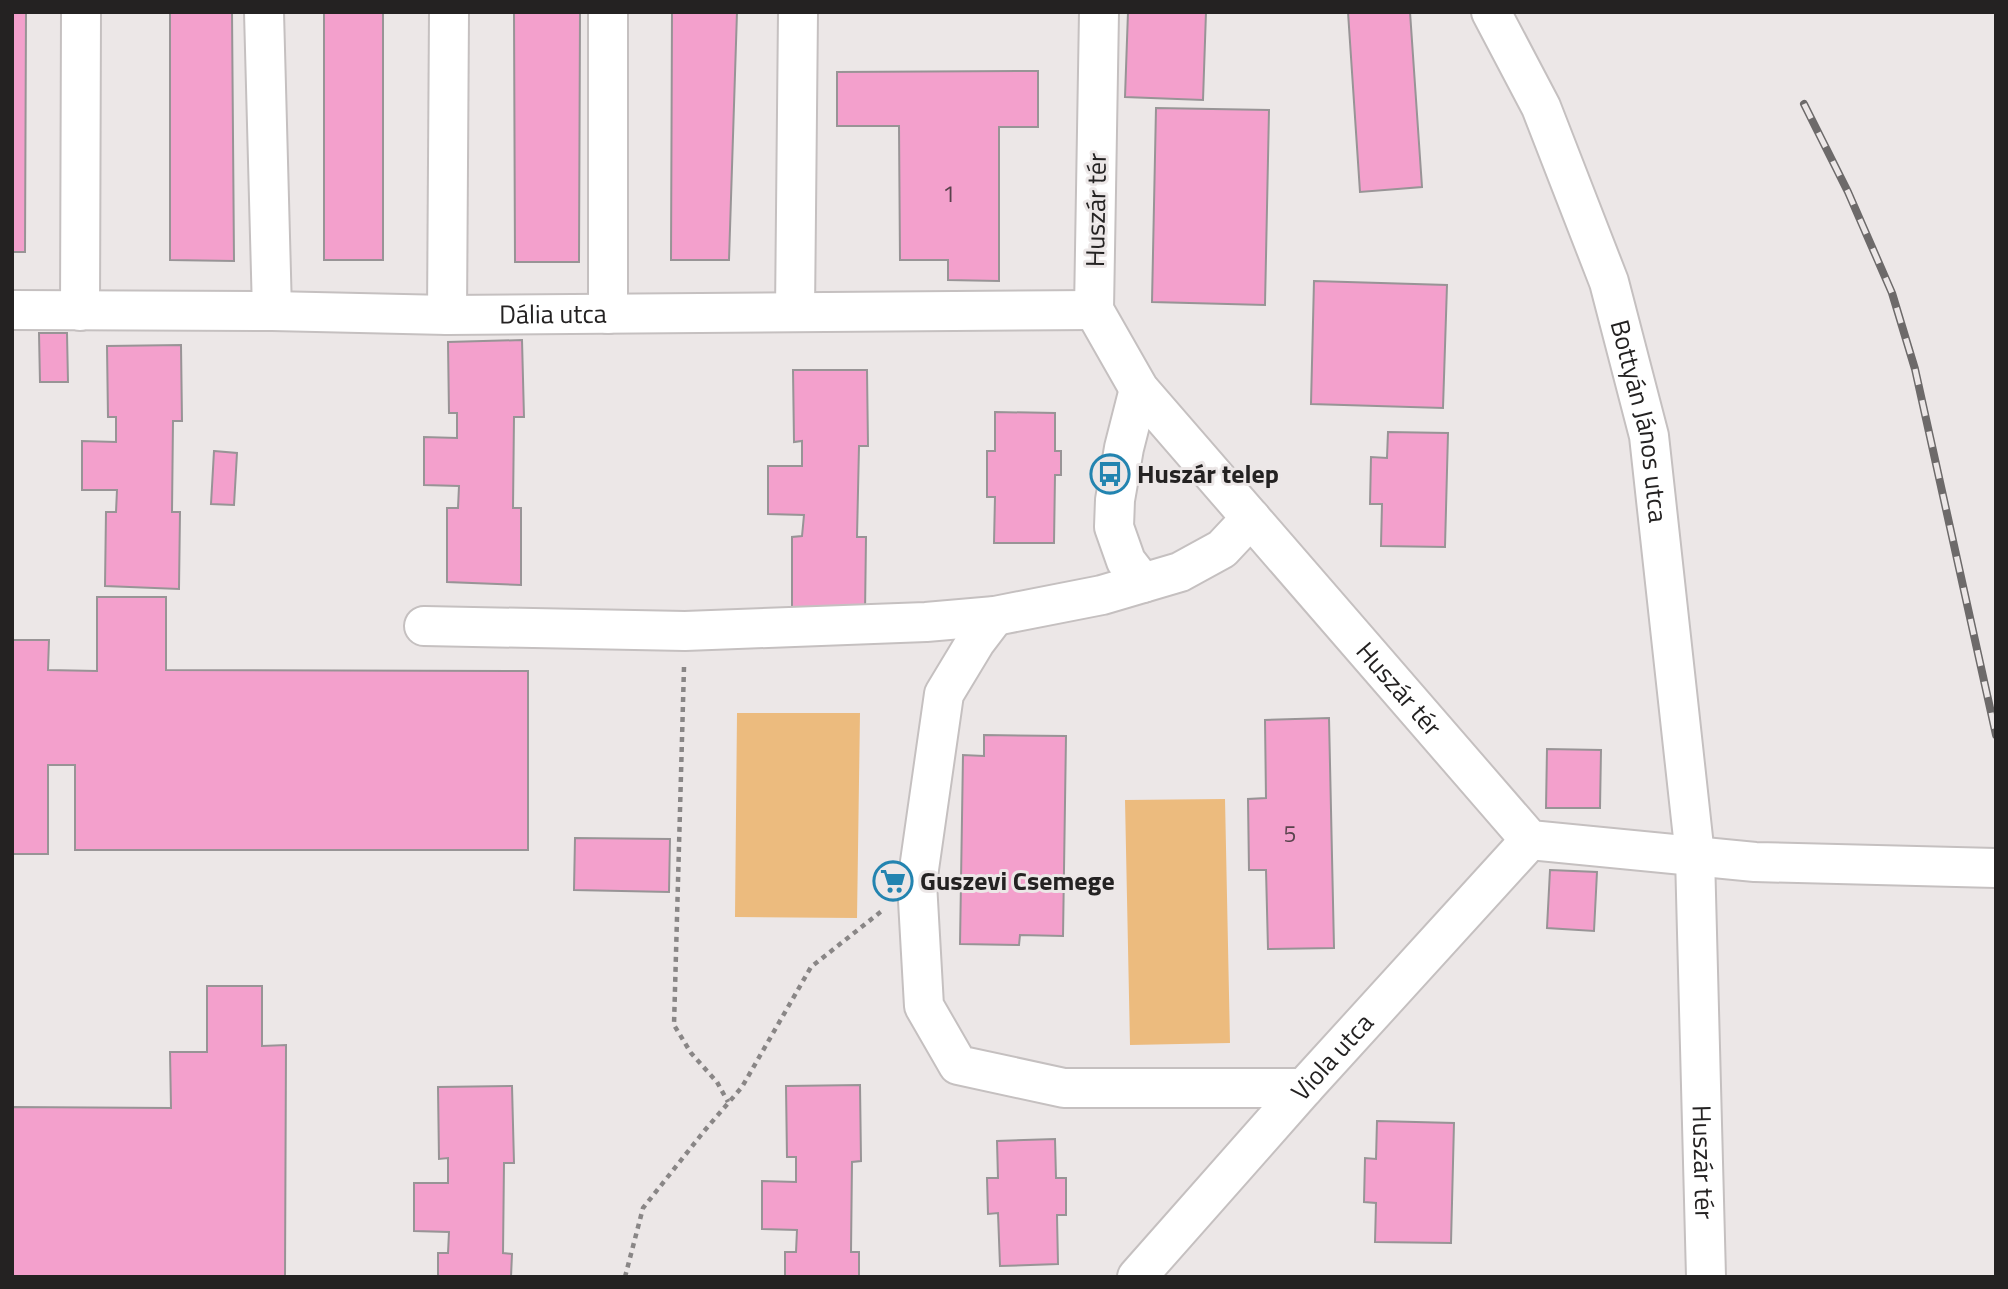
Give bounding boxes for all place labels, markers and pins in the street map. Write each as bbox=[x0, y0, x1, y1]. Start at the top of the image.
bus stop icon: Huszár telep bbox=[1089, 453, 1131, 495]
place label: Huszár telep bbox=[1137, 454, 1279, 493]
supermarket icon: Guszevi Csemege bbox=[872, 860, 914, 902]
place label: Guszevi Csemege bbox=[920, 861, 1115, 900]

